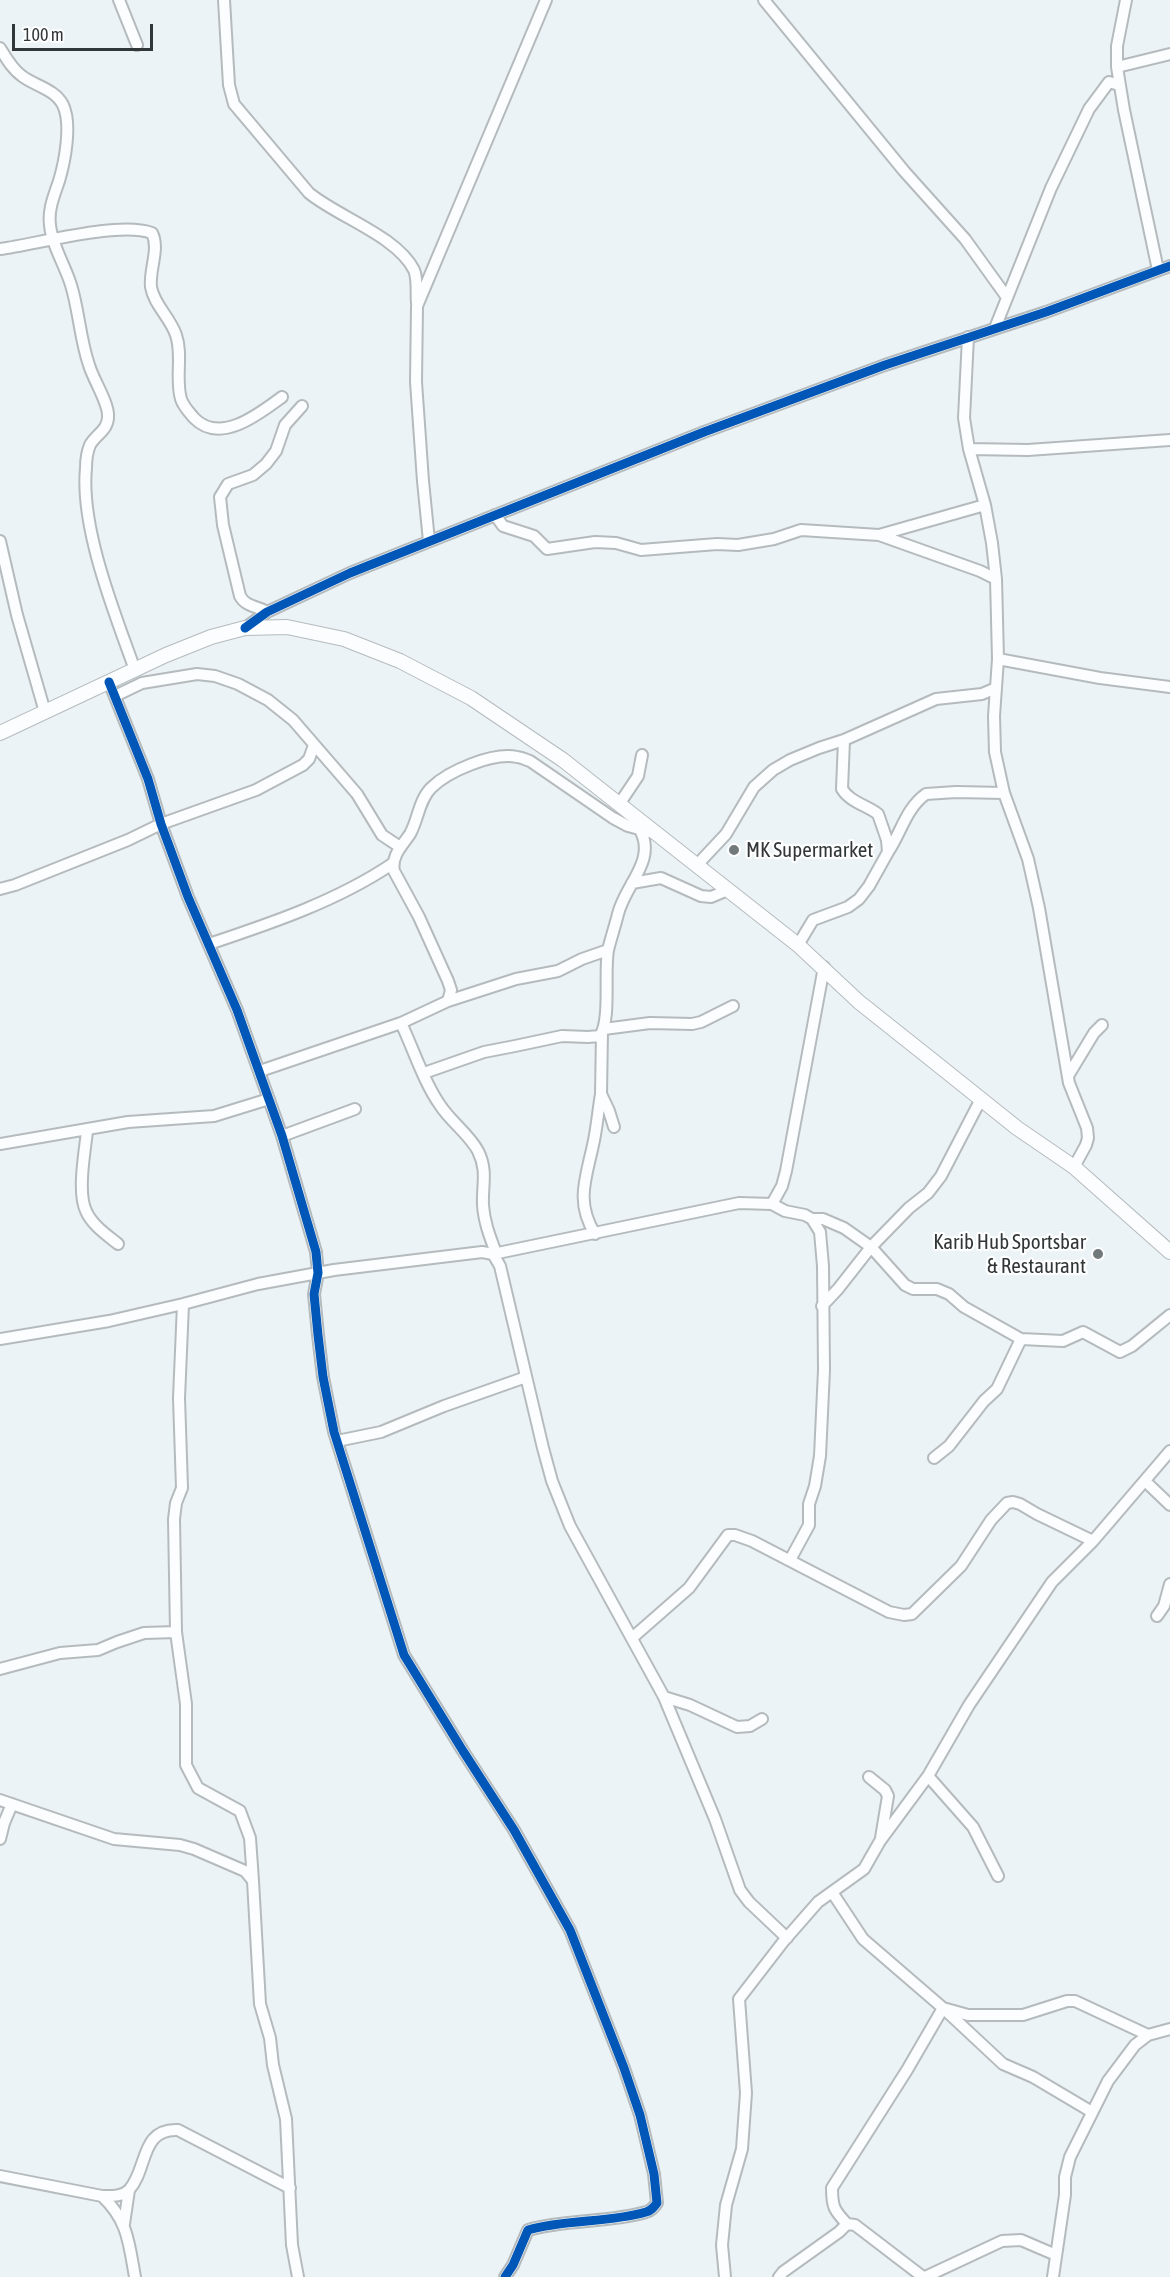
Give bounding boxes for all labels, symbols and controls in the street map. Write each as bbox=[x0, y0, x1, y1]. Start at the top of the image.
scale bar bbox=[15, 12, 156, 50]
text: 100 m bbox=[23, 24, 64, 45]
place label: MK Supermarket bbox=[746, 837, 873, 863]
marker: MK Supermarket bbox=[727, 843, 741, 857]
place label: Karib Hub Sportsbar & Restaurant bbox=[933, 1229, 1086, 1279]
marker: Karib Hub Sportsbar & Restaurant bbox=[1091, 1247, 1105, 1261]

